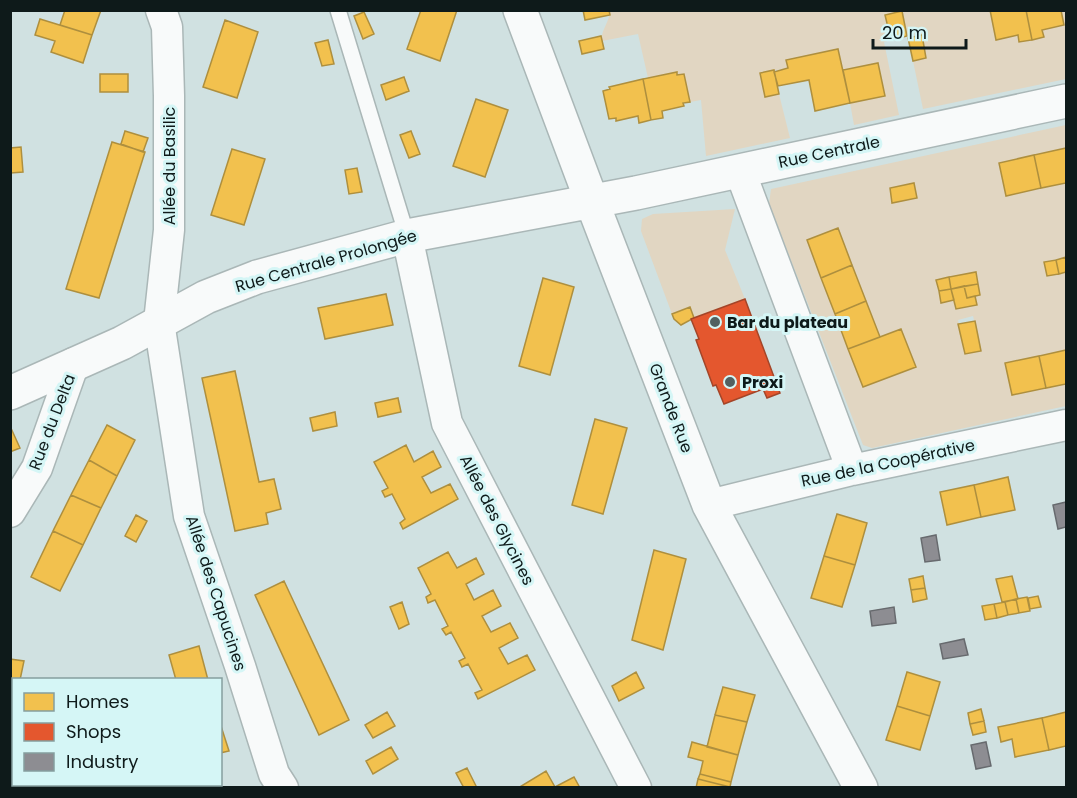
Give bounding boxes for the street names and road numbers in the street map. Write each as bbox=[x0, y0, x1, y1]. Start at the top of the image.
street label: Allée du Basilic bbox=[158, 106, 181, 225]
street label: Rue Centrale bbox=[776, 130, 882, 174]
street label: Rue Centrale Prolongée bbox=[232, 224, 420, 298]
street label: Grande Rue bbox=[643, 360, 699, 456]
street label: Rue du Delta bbox=[23, 371, 81, 473]
street label: Rue de la Coopérative bbox=[799, 433, 977, 493]
street label: Allée des Glycines bbox=[454, 451, 540, 589]
street label: Allée des Capucines bbox=[180, 512, 252, 674]

